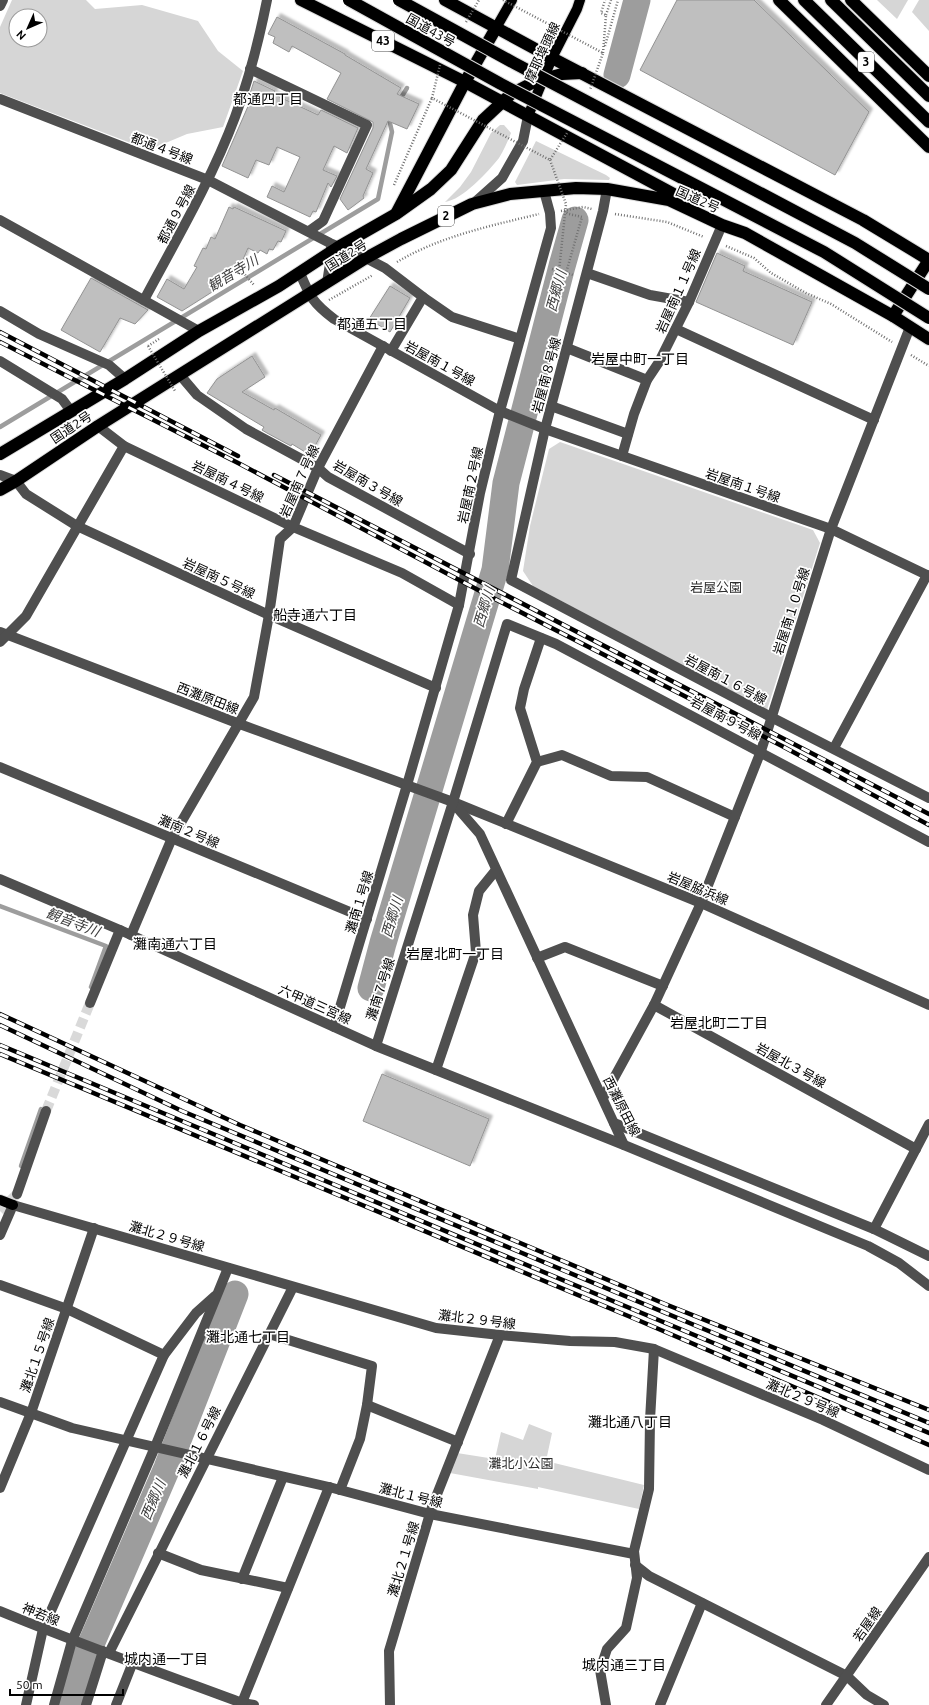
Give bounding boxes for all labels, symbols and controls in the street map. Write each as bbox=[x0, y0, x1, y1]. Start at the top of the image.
north arrow bbox=[8, 8, 48, 48]
street label: 国道43号 bbox=[404, 11, 458, 49]
street label: 摩耶埠頭線 bbox=[522, 20, 562, 84]
text: N bbox=[14, 28, 28, 42]
road number: 43 bbox=[372, 31, 394, 51]
road number: 3 bbox=[858, 52, 874, 72]
district label: 都通四丁目 bbox=[233, 91, 303, 107]
street label: 都通４号線 bbox=[129, 130, 195, 166]
street label: 都通９号線 bbox=[155, 182, 197, 246]
street label: 国道2号 bbox=[674, 183, 722, 215]
road number: 2 bbox=[438, 206, 454, 226]
street label: 国道2号 bbox=[323, 237, 369, 273]
street label: 岩屋南１１号線 bbox=[653, 247, 703, 335]
water label: 観音寺川 bbox=[205, 251, 263, 294]
water label: 西郷川 bbox=[543, 267, 570, 313]
district label: 都通五丁目 bbox=[337, 316, 407, 332]
street label: 岩屋南８号線 bbox=[529, 336, 563, 414]
street label: 岩屋南１号線 bbox=[402, 338, 478, 388]
district label: 岩屋中町一丁目 bbox=[591, 351, 689, 367]
street label: 国道2号 bbox=[48, 408, 94, 446]
street label: 岩屋南７号線 bbox=[277, 443, 321, 519]
street label: 岩屋南２号線 bbox=[455, 445, 485, 525]
street label: 岩屋南３号線 bbox=[331, 457, 405, 509]
street label: 岩屋南４号線 bbox=[190, 458, 266, 504]
street label: 岩屋南１号線 bbox=[704, 466, 782, 504]
street label: 岩屋南５号線 bbox=[181, 555, 257, 601]
street label: 岩屋南１０号線 bbox=[770, 566, 812, 656]
park label: 岩屋公園 bbox=[690, 580, 742, 594]
water label: 西郷川 bbox=[470, 583, 498, 629]
district label: 船寺通六丁目 bbox=[273, 607, 357, 623]
street label: 岩屋南１６号線 bbox=[683, 651, 769, 707]
street label: 西灘原田線 bbox=[175, 680, 241, 716]
street label: 岩屋南９号線 bbox=[688, 694, 764, 742]
street label: 灘南２号線 bbox=[156, 812, 222, 850]
street label: 灘南１号線 bbox=[343, 869, 375, 935]
street label: 岩屋脇浜線 bbox=[665, 869, 731, 907]
water label: 西郷川 bbox=[378, 893, 406, 939]
water label: 観音寺川 bbox=[44, 904, 104, 940]
district label: 灘南通六丁目 bbox=[133, 936, 217, 952]
district label: 岩屋北町一丁目 bbox=[406, 946, 504, 962]
street label: 灘南７号線 bbox=[363, 956, 397, 1022]
street label: 六甲道三宮線 bbox=[277, 982, 353, 1026]
district label: 岩屋北町二丁目 bbox=[670, 1015, 768, 1031]
street label: 岩屋北３号線 bbox=[753, 1040, 829, 1090]
street label: 西灘原田線 bbox=[601, 1074, 643, 1138]
street label: 灘北２９号線 bbox=[128, 1219, 206, 1253]
street label: 灘北２９号線 bbox=[437, 1307, 517, 1331]
street label: 灘北１５号線 bbox=[18, 1316, 56, 1394]
district label: 灘北通七丁目 bbox=[206, 1329, 290, 1345]
street label: 灘北２９号線 bbox=[764, 1376, 842, 1420]
street label: 灘北１６号線 bbox=[175, 1404, 223, 1480]
district label: 灘北通八丁目 bbox=[588, 1414, 672, 1430]
park label: 灘北小公園 bbox=[488, 1456, 554, 1470]
water label: 西郷川 bbox=[137, 1476, 169, 1522]
street label: 灘北１号線 bbox=[378, 1480, 444, 1510]
street label: 灘北２１号線 bbox=[385, 1520, 421, 1598]
street label: 神若線 bbox=[20, 1600, 62, 1628]
street label: 若屋線 bbox=[850, 1604, 884, 1644]
district label: 城内通一丁目 bbox=[124, 1651, 208, 1667]
district label: 城内通三丁目 bbox=[582, 1657, 666, 1673]
scale bar bbox=[10, 1671, 123, 1697]
text: 50 m bbox=[16, 1678, 43, 1691]

